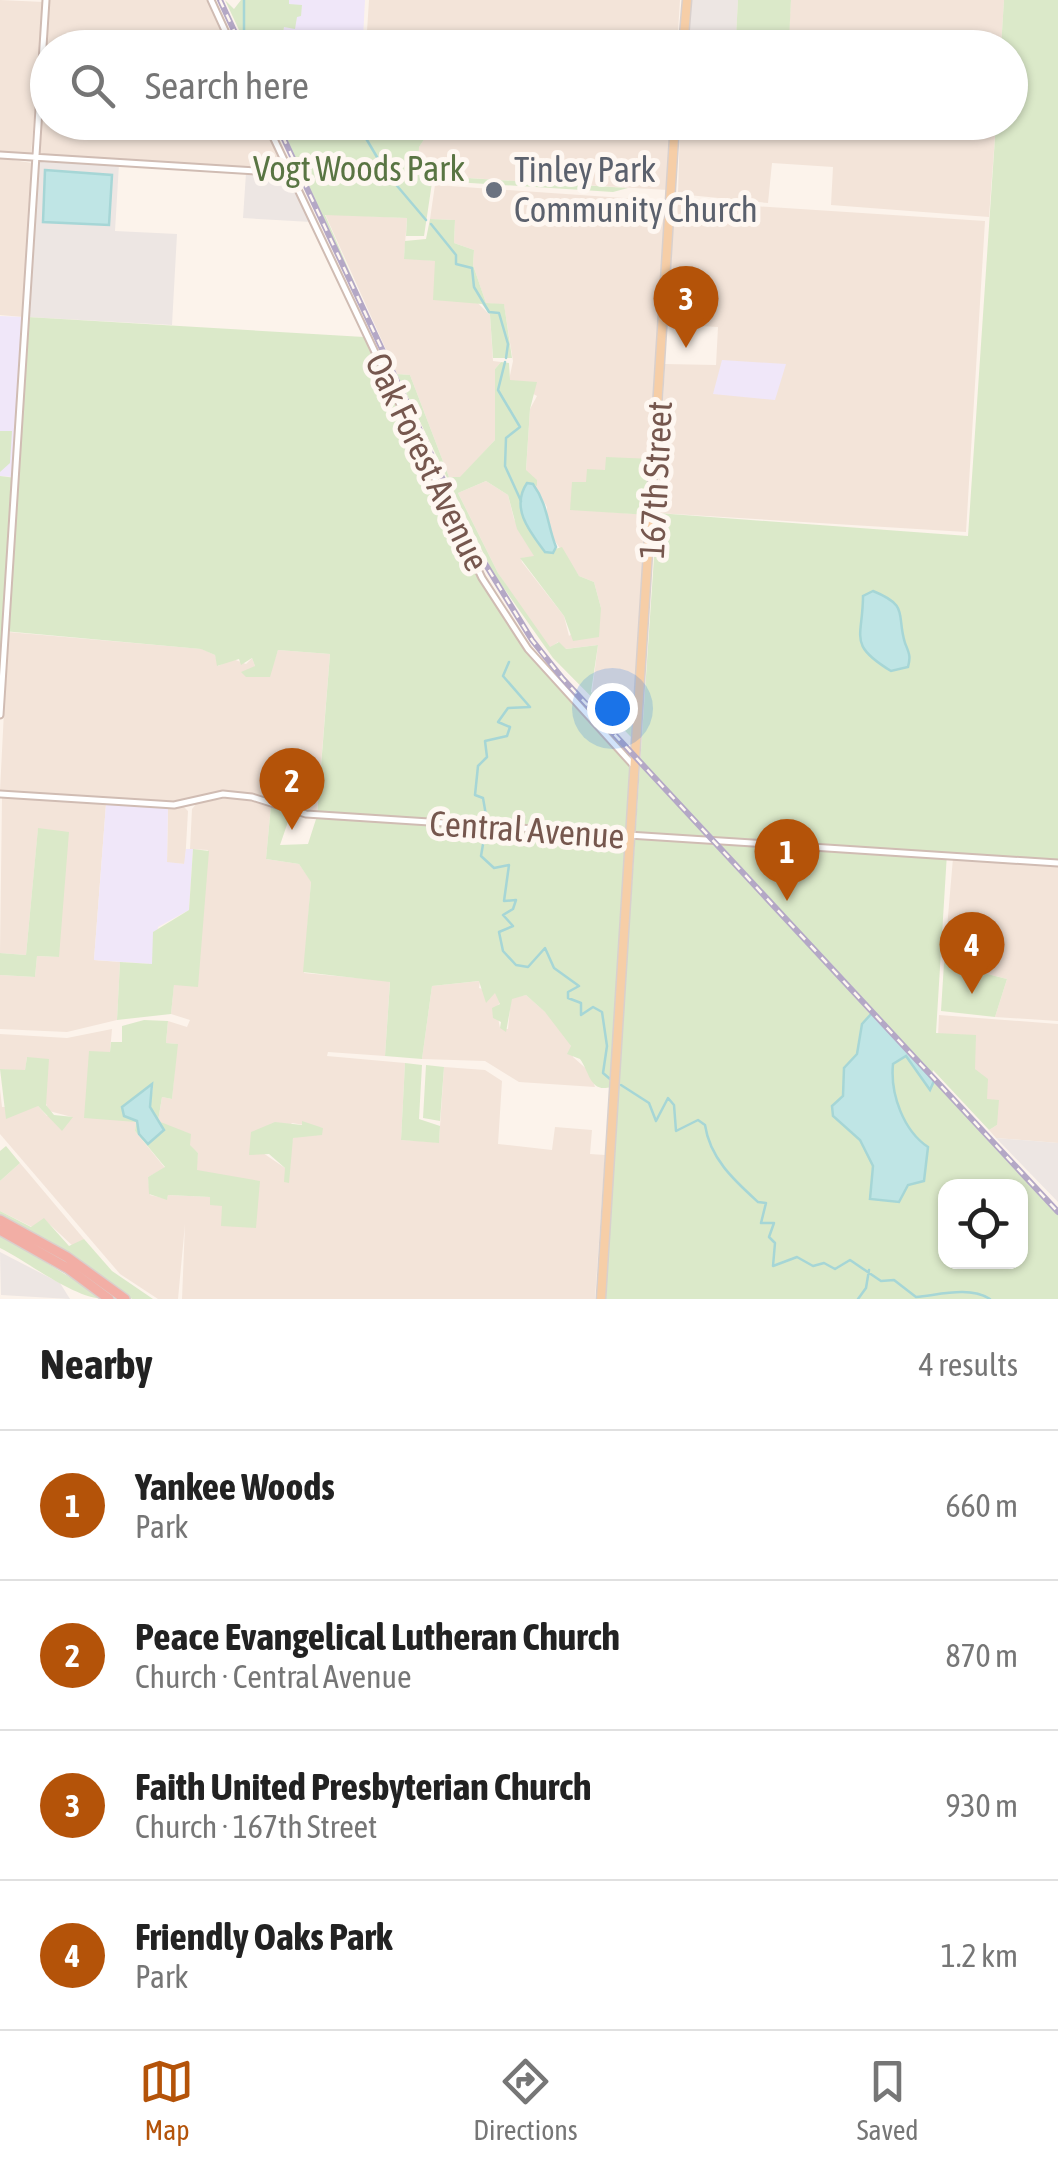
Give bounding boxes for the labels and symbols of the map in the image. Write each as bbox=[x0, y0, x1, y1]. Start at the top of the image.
park label: Vogt Woods Park bbox=[253, 148, 465, 188]
place label: Tinley Park Community Church bbox=[514, 149, 758, 229]
marker: Tinley Park Community Church bbox=[483, 179, 505, 201]
pin: 3 bbox=[654, 266, 718, 348]
street label: Oak Forest Avenue bbox=[358, 346, 498, 577]
street label: 167th Street bbox=[631, 400, 679, 560]
your location bbox=[587, 683, 638, 734]
pin: 2 bbox=[260, 748, 324, 830]
street label: Central Avenue bbox=[428, 802, 626, 856]
pin: 1 bbox=[754, 818, 820, 901]
pin: 4 bbox=[940, 912, 1004, 994]

